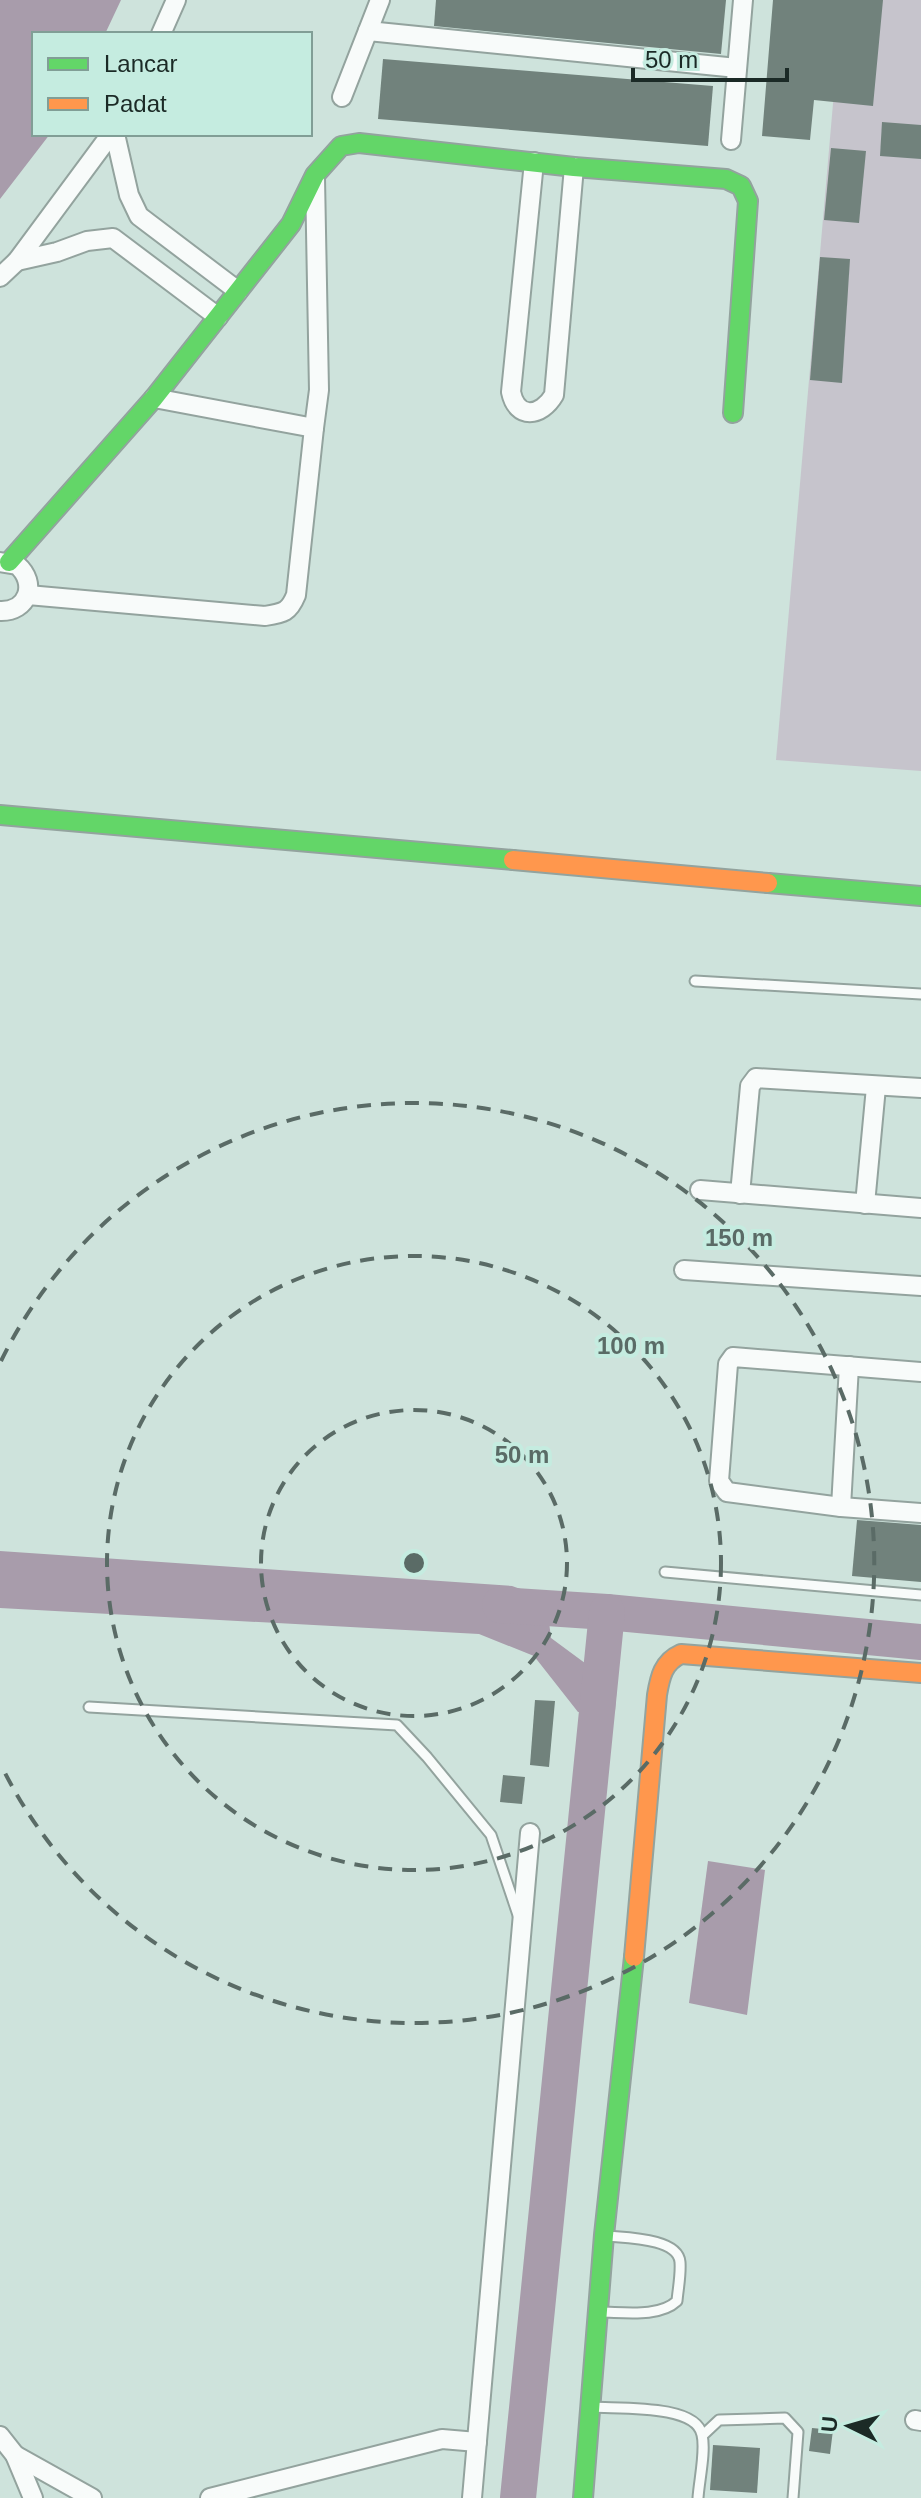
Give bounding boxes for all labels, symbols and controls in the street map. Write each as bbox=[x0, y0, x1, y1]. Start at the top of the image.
legend bbox=[32, 32, 312, 136]
scale bar bbox=[633, 32, 787, 82]
text: 50 m bbox=[645, 46, 698, 73]
text: Lancar bbox=[104, 50, 177, 77]
text: Padat bbox=[104, 90, 167, 117]
text: 150 m bbox=[705, 1224, 773, 1251]
text: 100 m bbox=[597, 1332, 665, 1359]
text: 50 m bbox=[495, 1441, 549, 1468]
centre of rings bbox=[400, 1549, 428, 1577]
north arrow bbox=[809, 2386, 889, 2466]
text: U bbox=[816, 2415, 843, 2433]

